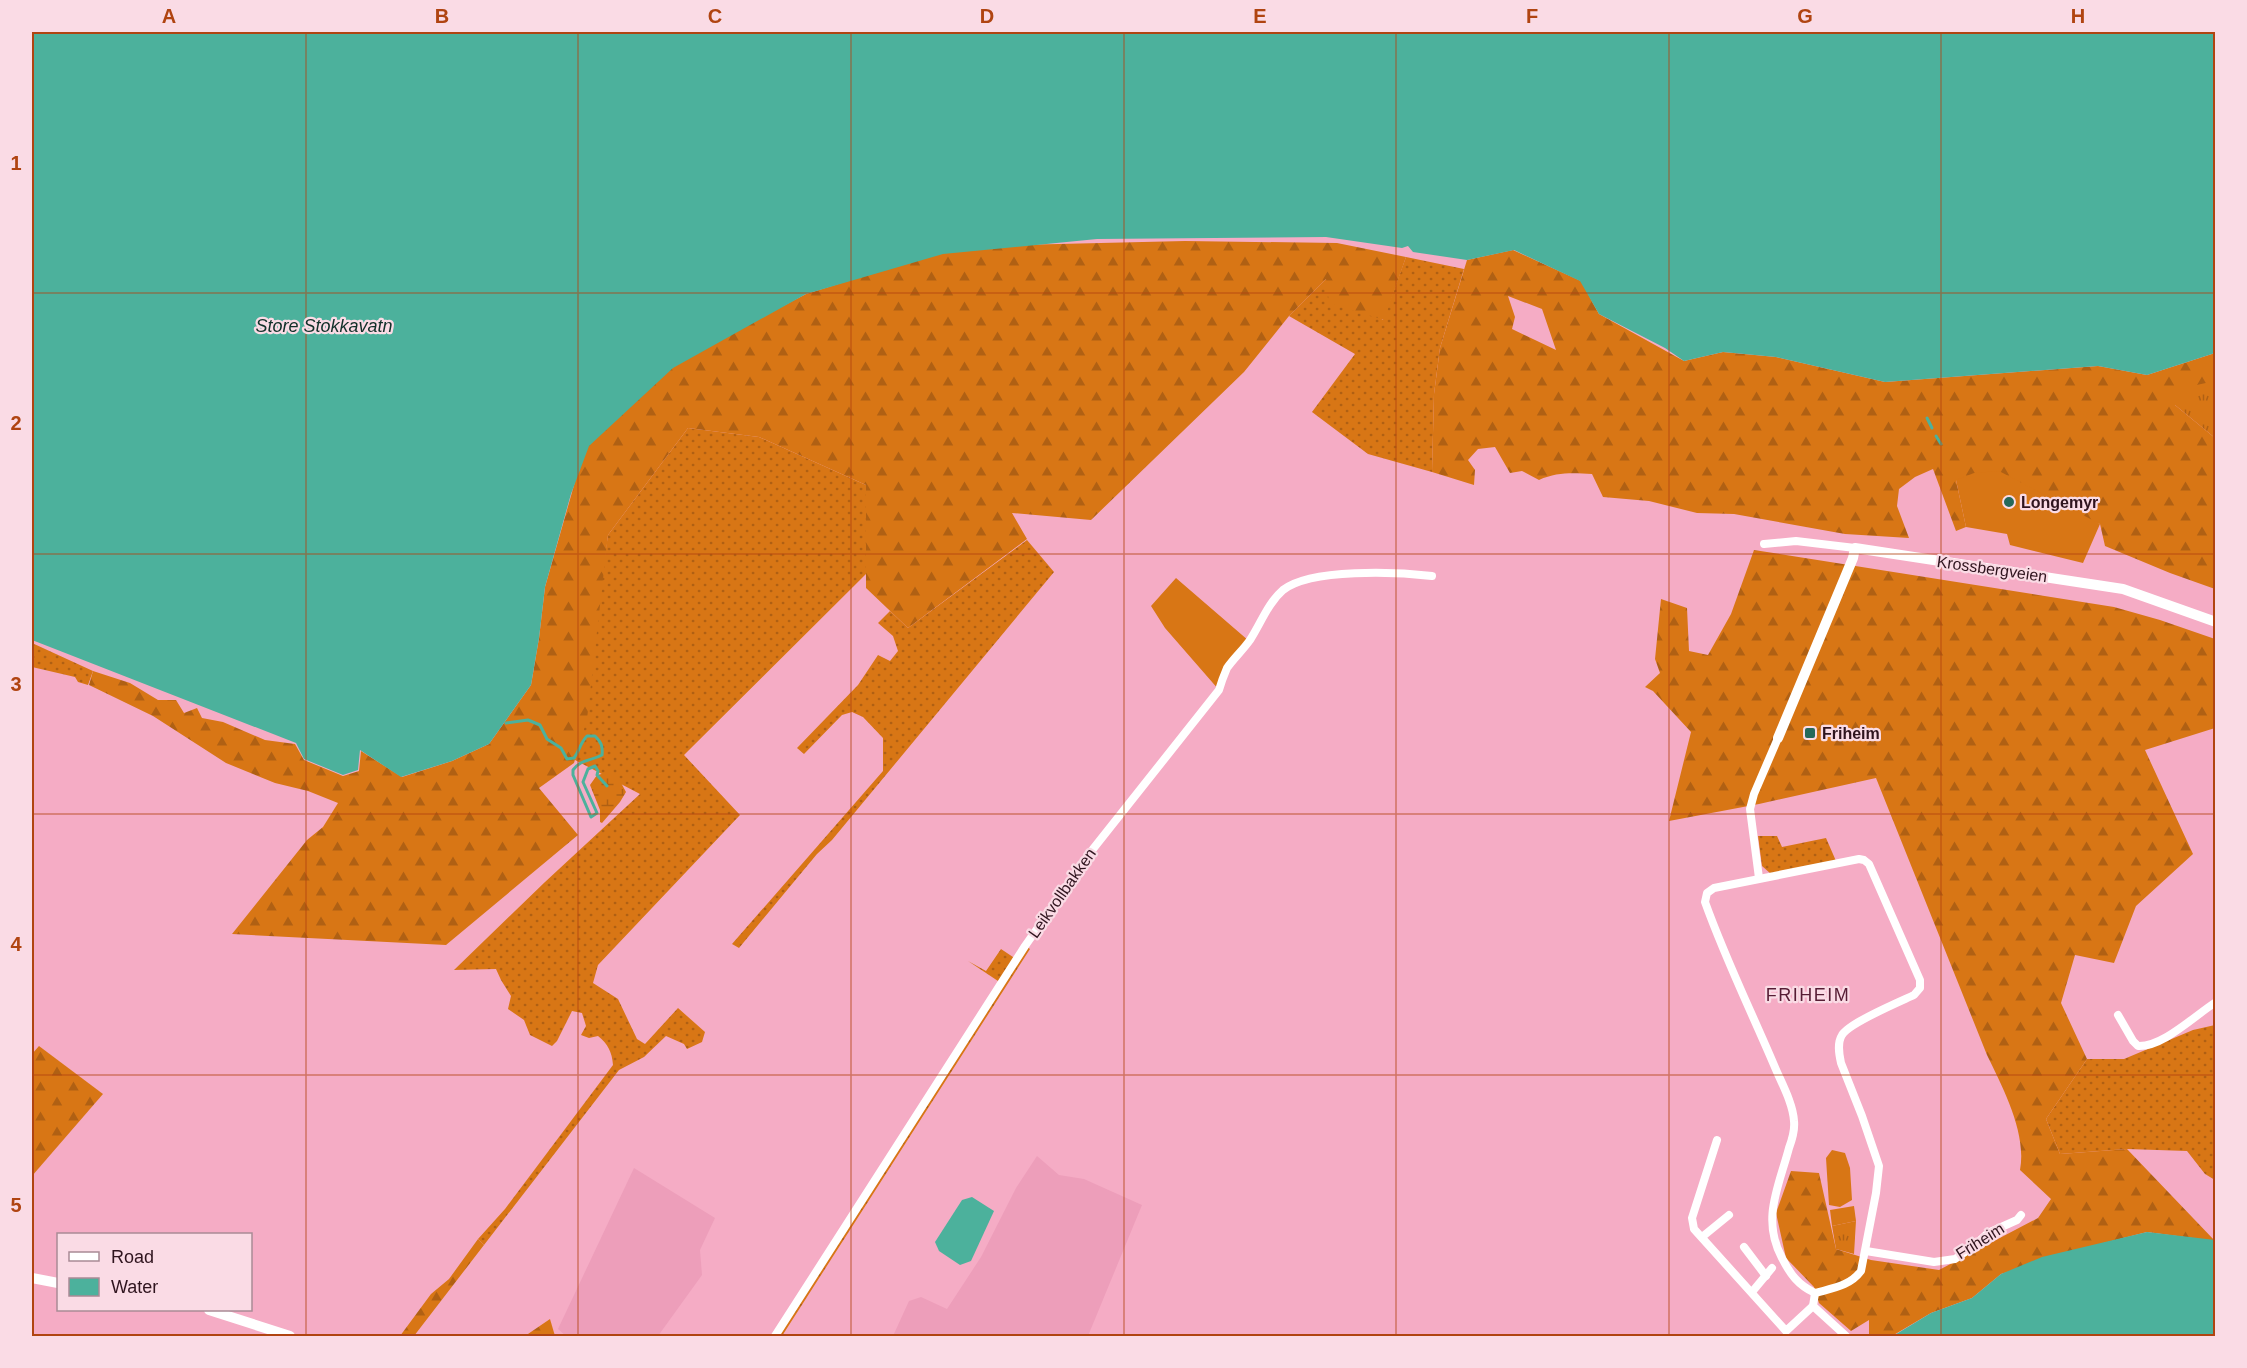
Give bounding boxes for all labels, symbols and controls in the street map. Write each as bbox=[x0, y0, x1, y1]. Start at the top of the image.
text: A bbox=[162, 5, 176, 27]
text: B bbox=[435, 5, 449, 27]
text: C bbox=[708, 5, 722, 27]
text: D bbox=[980, 5, 994, 27]
text: E bbox=[1253, 5, 1267, 27]
text: F bbox=[1526, 5, 1538, 27]
text: G bbox=[1797, 5, 1813, 27]
text: H bbox=[2071, 5, 2085, 27]
text: 1 bbox=[10, 152, 22, 174]
water label: Store Stokkavatn bbox=[255, 316, 393, 336]
text: 2 bbox=[10, 412, 22, 434]
place label: Longemyr bbox=[2021, 494, 2098, 511]
marker: Longemyr bbox=[2002, 495, 2016, 509]
street label: Krossbergveien bbox=[1936, 553, 2048, 585]
text: 3 bbox=[10, 673, 22, 695]
place label: Friheim bbox=[1822, 725, 1880, 742]
marker: Friheim bbox=[1803, 726, 1817, 740]
street label: Leikvollbakken bbox=[1025, 845, 1099, 941]
text: 4 bbox=[10, 933, 22, 955]
district label: FRIHEIM bbox=[1766, 985, 1850, 1005]
text: 5 bbox=[10, 1194, 22, 1216]
street label: Friheim bbox=[1953, 1220, 2007, 1262]
legend bbox=[57, 1233, 252, 1311]
text: Road bbox=[111, 1247, 154, 1267]
text: Water bbox=[111, 1277, 158, 1297]

